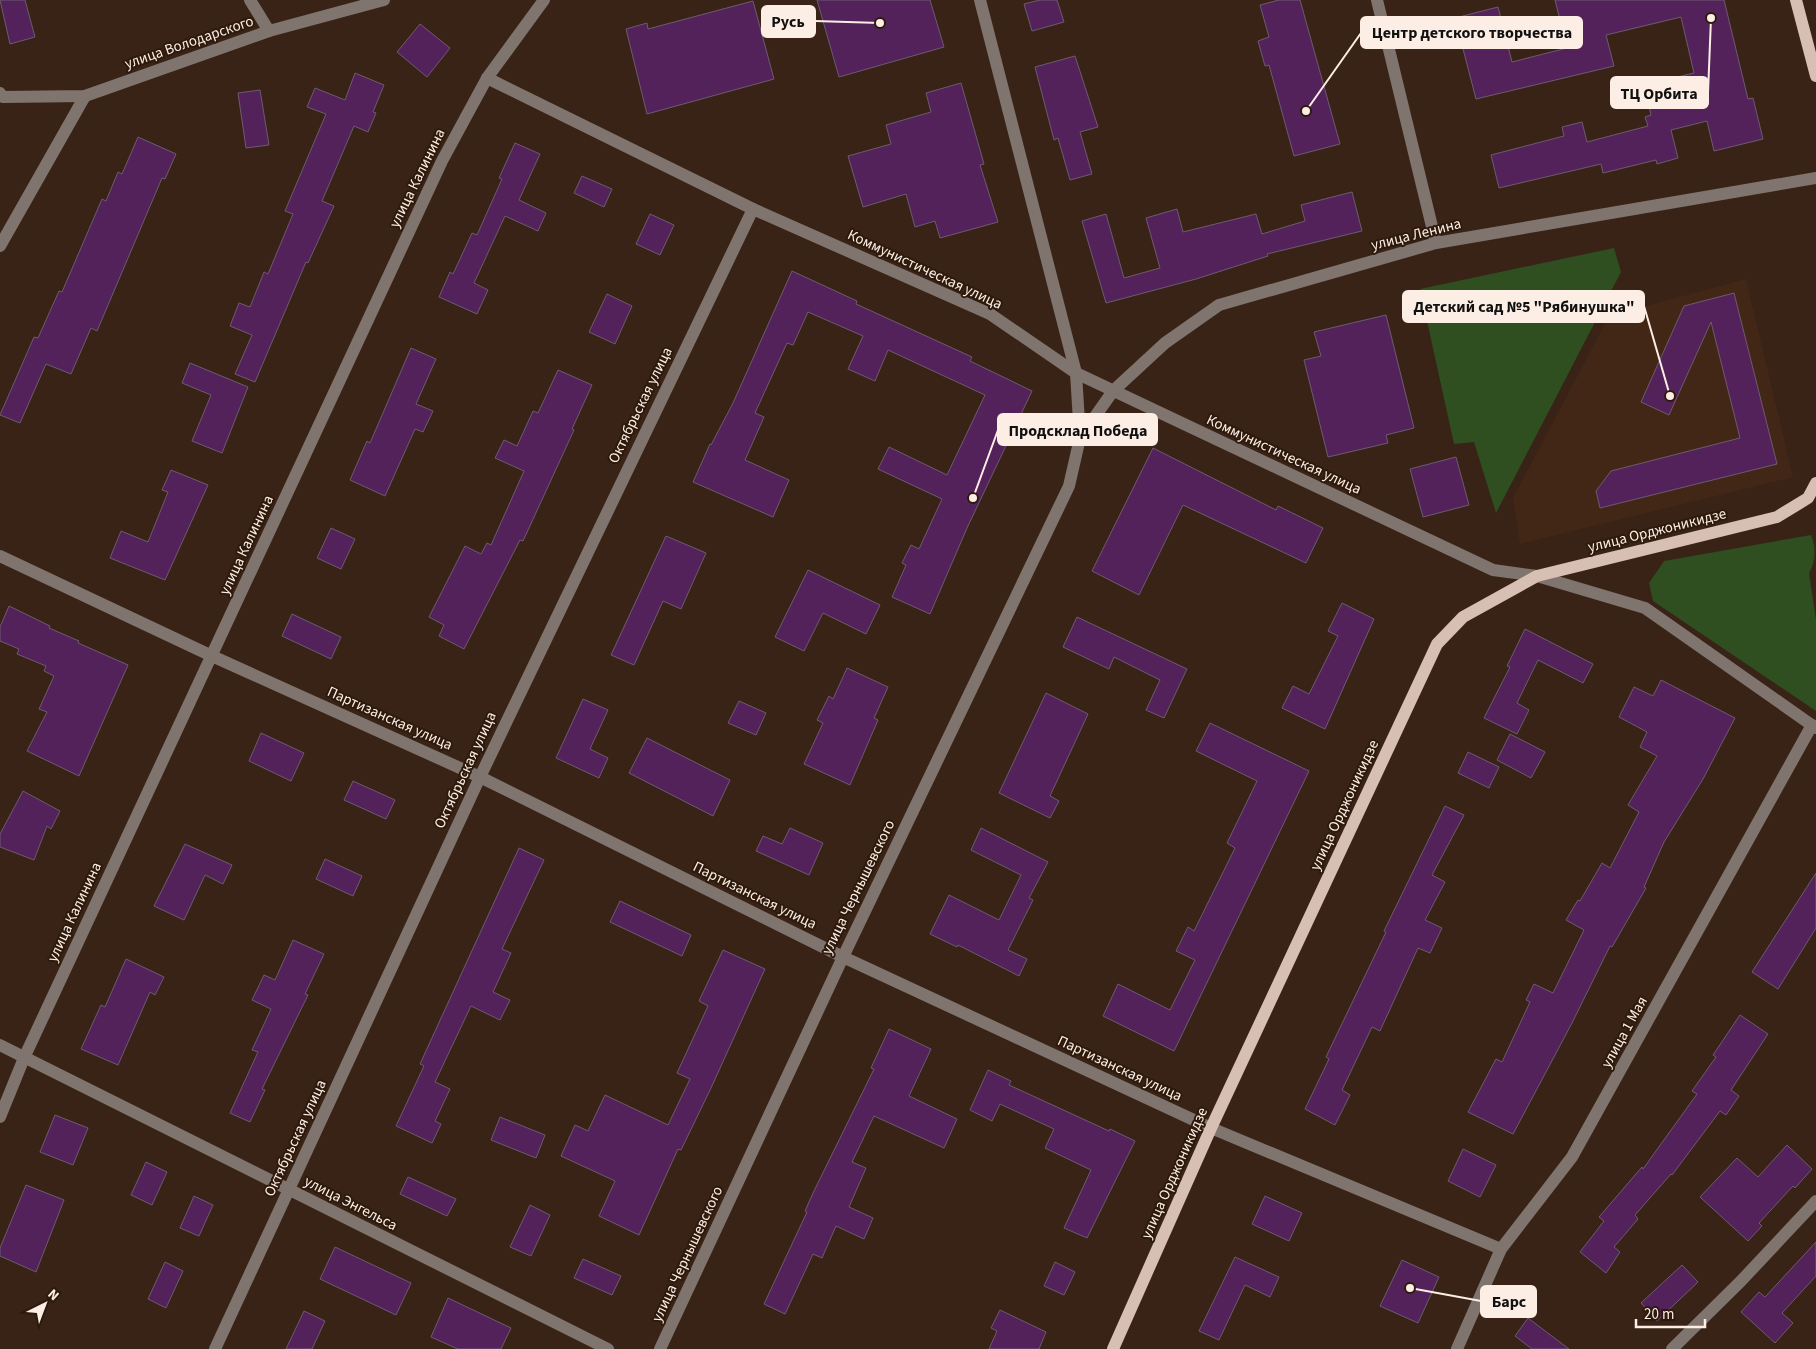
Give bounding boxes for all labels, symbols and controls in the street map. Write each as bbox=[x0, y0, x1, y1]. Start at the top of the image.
callout: Русь bbox=[762, 6, 815, 37]
street label: улица Володарского bbox=[122, 11, 256, 74]
text: Русь bbox=[771, 11, 805, 33]
callout: Центр детского творчества bbox=[1361, 17, 1582, 48]
text: Центр детского творчества bbox=[1372, 22, 1572, 44]
callout: ТЦ Орбита bbox=[1611, 77, 1708, 108]
text: ТЦ Орбита bbox=[1620, 83, 1698, 105]
street label: улица Калинина bbox=[384, 125, 451, 231]
street label: улица Ленина bbox=[1369, 213, 1463, 256]
street label: Коммунистическая улица bbox=[844, 224, 1006, 315]
callout: Детский сад №5 "Рябинушка" bbox=[1403, 291, 1644, 322]
text: Детский сад №5 "Рябинушка" bbox=[1413, 296, 1635, 318]
street label: Октябрьская улица bbox=[603, 344, 678, 467]
street label: Коммунистическая улица bbox=[1203, 409, 1365, 500]
callout: Продсклад Победа bbox=[998, 414, 1157, 445]
text: Продсклад Победа bbox=[1008, 420, 1148, 442]
street label: улица Калинина bbox=[214, 492, 279, 599]
street label: улица Орджоникидзе bbox=[1586, 503, 1729, 558]
street label: Партизанская улица bbox=[324, 681, 456, 756]
street label: Октябрьская улица bbox=[429, 708, 502, 832]
street label: улица Орджоникидзе bbox=[1305, 736, 1384, 874]
street label: улица Чернышевского bbox=[817, 816, 900, 958]
street label: Партизанская улица bbox=[689, 856, 820, 935]
street label: улица Калинина bbox=[42, 859, 107, 966]
street label: улица 1 Мая bbox=[1596, 993, 1653, 1072]
street label: Партизанская улица bbox=[1054, 1030, 1186, 1107]
street label: Октябрьская улица bbox=[259, 1076, 332, 1200]
street label: улица Орджоникидзе bbox=[1136, 1104, 1213, 1242]
street label: улица Энгельса bbox=[301, 1171, 401, 1236]
street label: улица Чернышевского bbox=[647, 1183, 728, 1326]
north arrow bbox=[20, 1279, 70, 1329]
text: N bbox=[43, 1285, 63, 1306]
callout: Барс bbox=[1481, 1286, 1536, 1317]
text: Барс bbox=[1492, 1291, 1527, 1313]
scale bar bbox=[1636, 1296, 1705, 1328]
text: 20 m bbox=[1644, 1304, 1674, 1325]

